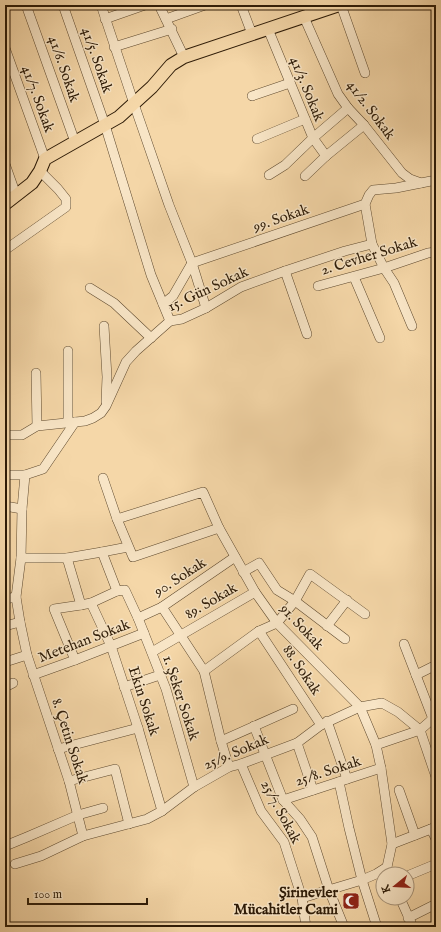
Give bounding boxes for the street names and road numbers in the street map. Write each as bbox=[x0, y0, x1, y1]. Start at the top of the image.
street label: 41/5. Sokak bbox=[77, 25, 117, 96]
street label: 41/6. Sokak bbox=[44, 33, 85, 106]
street label: 41/3. Sokak bbox=[285, 54, 329, 125]
street label: 41/7. Sokak bbox=[17, 63, 59, 136]
street label: 41/2. Sokak bbox=[342, 76, 400, 144]
street label: 99. Sokak bbox=[250, 199, 312, 237]
street label: 2. Cevher Sokak bbox=[319, 232, 420, 280]
street label: 15. Gün Sokak bbox=[165, 262, 252, 316]
street label: 90. Sokak bbox=[149, 553, 211, 601]
street label: 89. Sokak bbox=[181, 578, 241, 624]
street label: 91. Sokak bbox=[275, 599, 329, 655]
street label: Metehan Sokak bbox=[35, 614, 134, 667]
street label: 88. Sokak bbox=[278, 641, 326, 700]
street label: 1. Şeker Sokak bbox=[158, 653, 204, 744]
street label: Ekin Sokak bbox=[124, 664, 164, 739]
street label: 8. Çetin Sokak bbox=[47, 696, 93, 787]
street label: 25/9. Sokak bbox=[201, 729, 272, 774]
street label: 25/8. Sokak bbox=[293, 751, 364, 791]
street label: 25/7. Sokak bbox=[256, 777, 306, 848]

